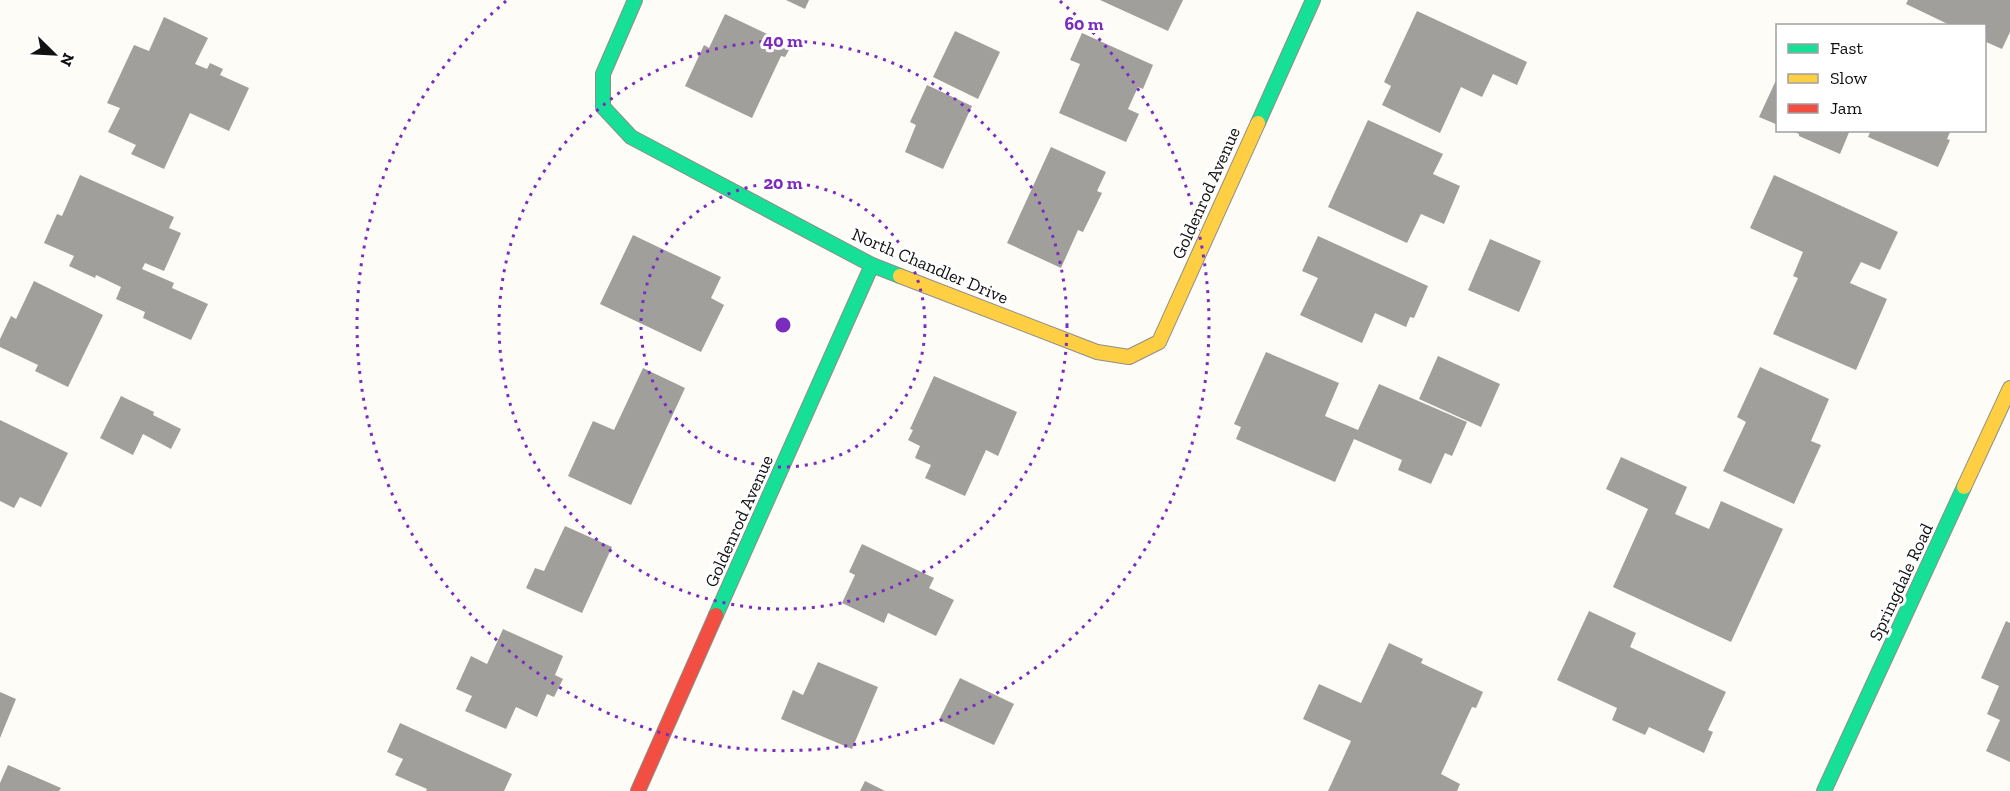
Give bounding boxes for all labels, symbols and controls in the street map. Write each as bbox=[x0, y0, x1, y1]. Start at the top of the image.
text: 60 m bbox=[1064, 13, 1104, 35]
north arrow bbox=[24, 24, 84, 84]
legend bbox=[1776, 24, 1986, 132]
text: 40 m bbox=[763, 30, 803, 52]
text: Fast bbox=[1830, 37, 1863, 59]
text: N bbox=[56, 50, 78, 69]
text: Slow bbox=[1830, 67, 1867, 89]
text: Jam bbox=[1830, 97, 1862, 119]
street label: Goldenrod Avenue bbox=[1167, 123, 1245, 263]
text: 20 m bbox=[763, 172, 803, 194]
street label: North Chandler Drive bbox=[848, 223, 1012, 309]
centre of rings bbox=[773, 315, 793, 335]
street label: Goldenrod Avenue bbox=[700, 451, 778, 591]
street label: Springdale Road bbox=[1864, 520, 1938, 644]

